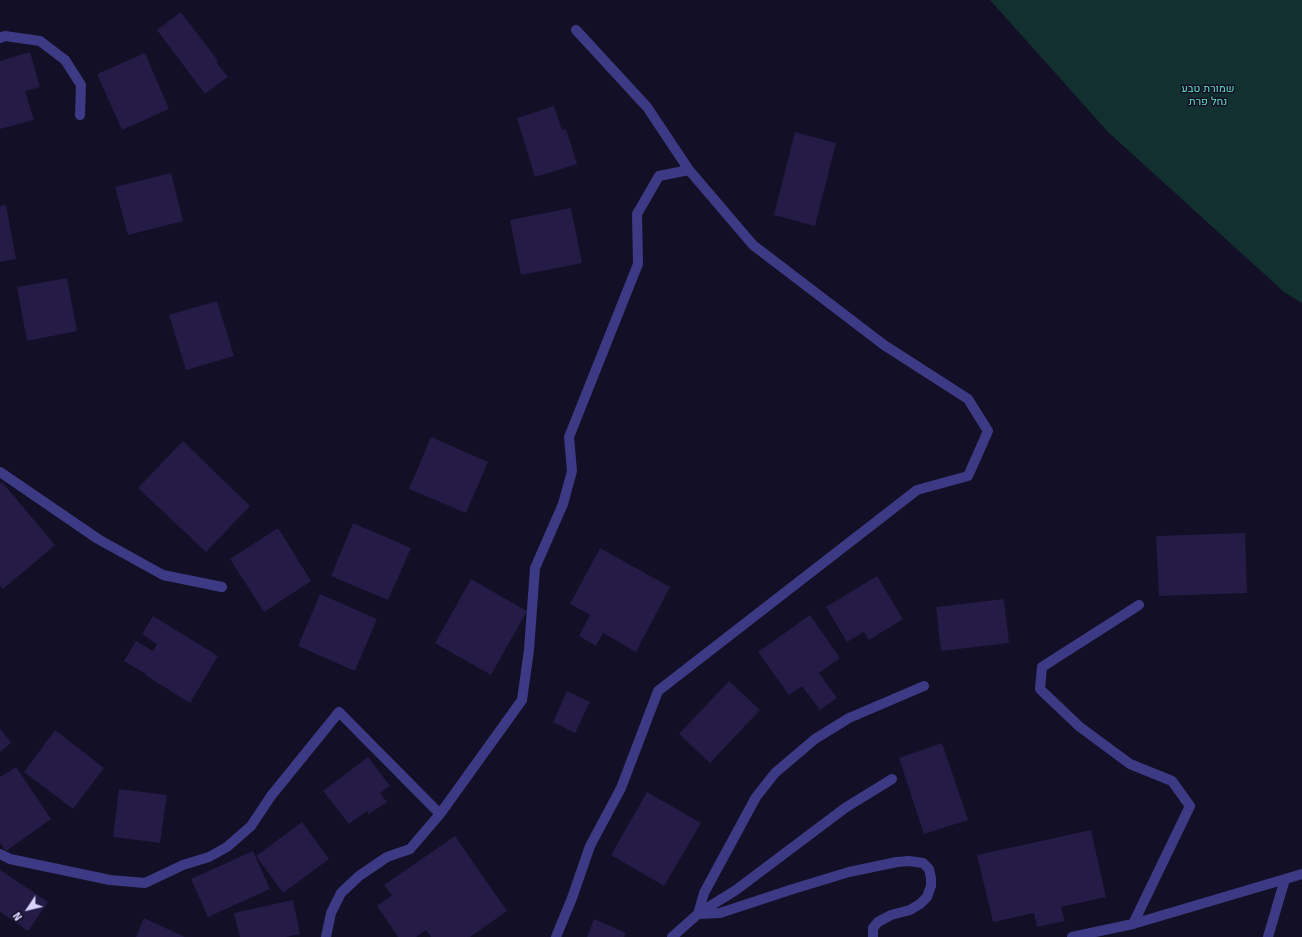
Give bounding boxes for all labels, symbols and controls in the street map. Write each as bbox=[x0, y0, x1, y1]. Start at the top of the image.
park label: שמורת טבע נחל פרת bbox=[1181, 82, 1235, 108]
north arrow bbox=[8, 889, 48, 929]
text: N bbox=[10, 909, 25, 923]

